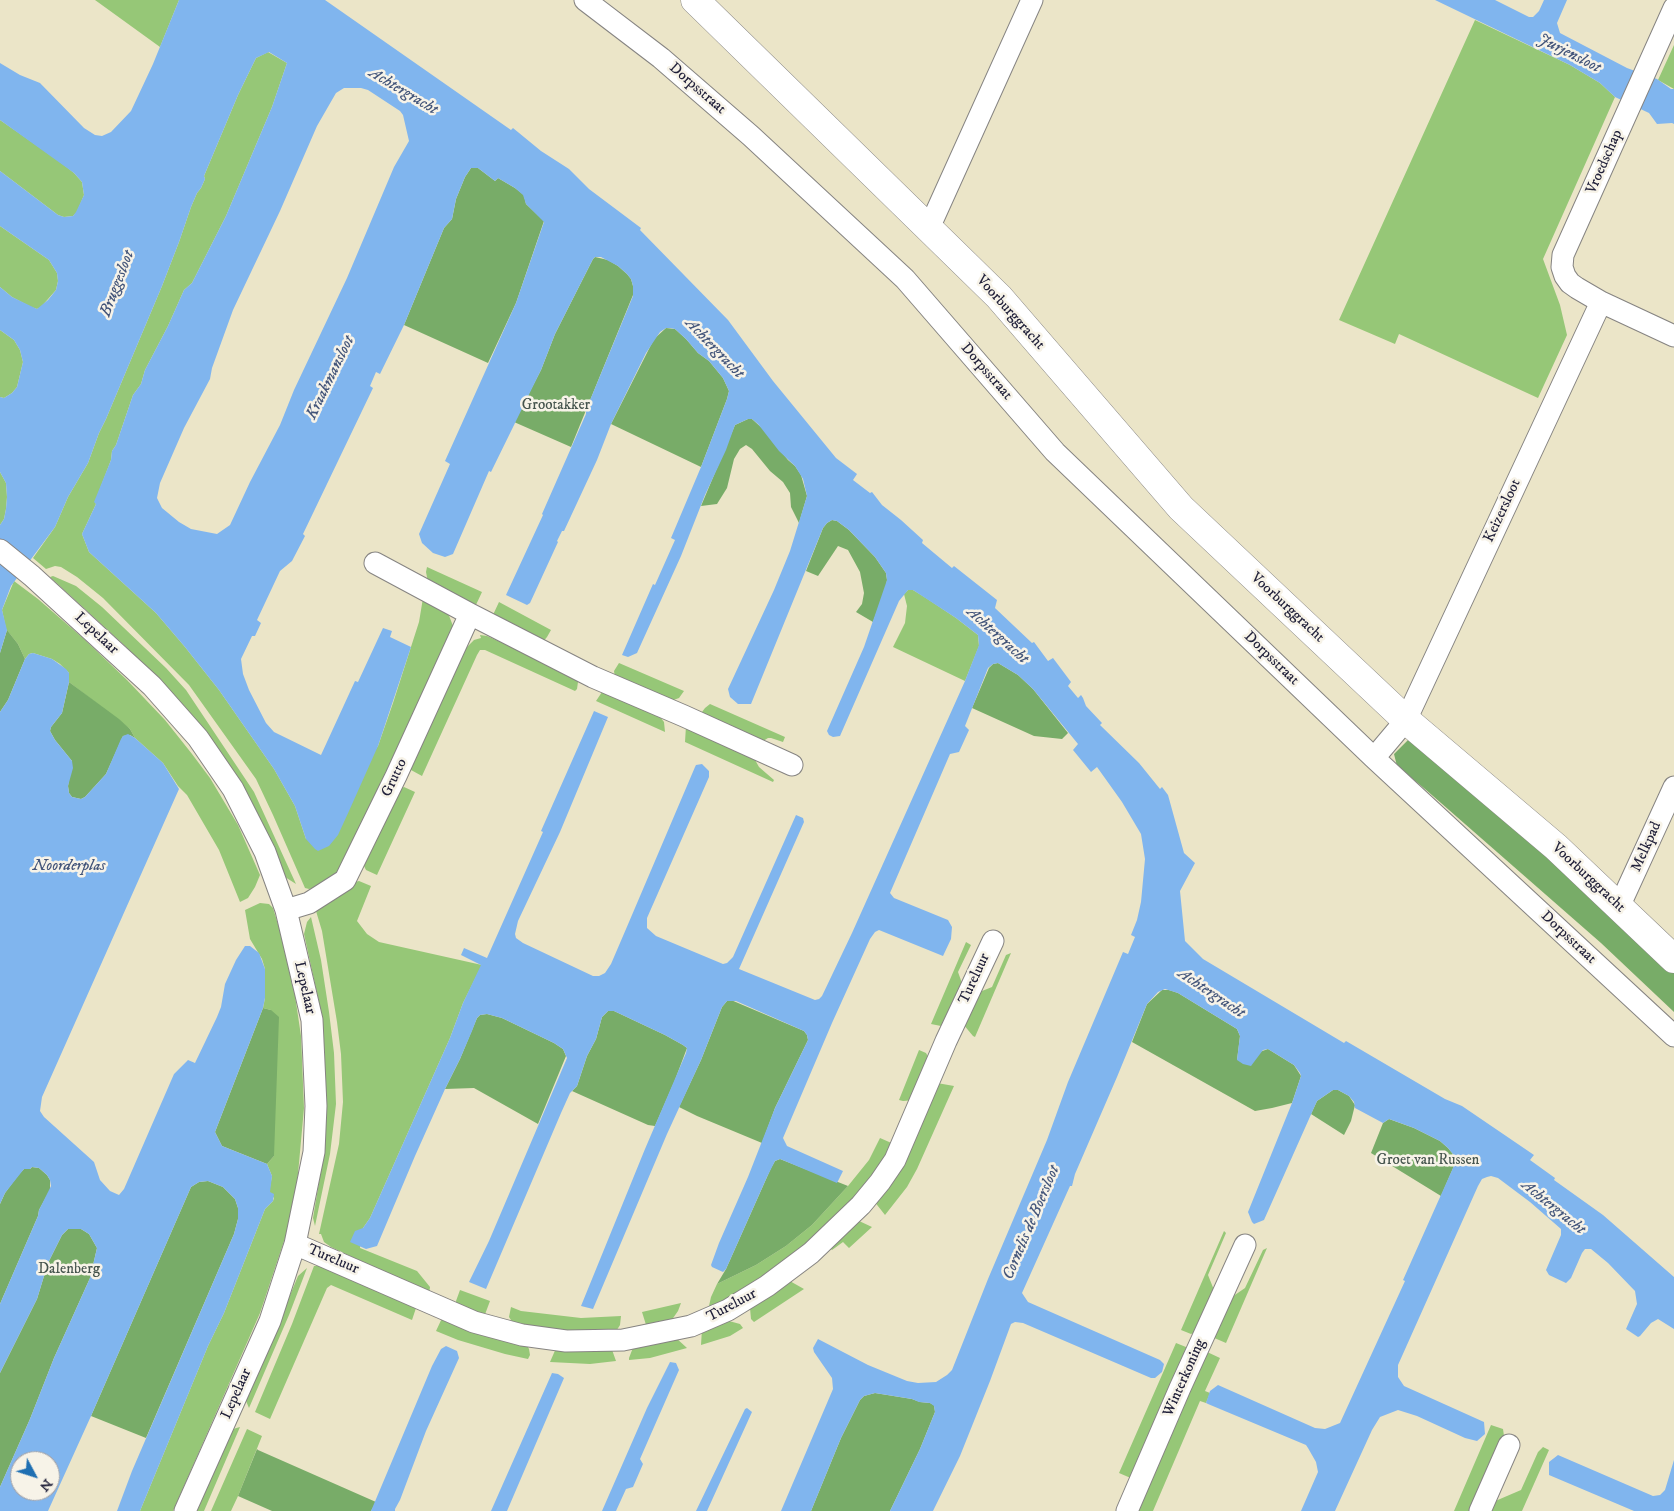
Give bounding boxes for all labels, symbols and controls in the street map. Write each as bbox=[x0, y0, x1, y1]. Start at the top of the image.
water label: Jurjensloot bbox=[1534, 30, 1604, 78]
street label: Dorpsstraat bbox=[665, 59, 729, 119]
water label: Achtergracht bbox=[365, 64, 441, 120]
street label: Vroedschap bbox=[1583, 127, 1627, 197]
water label: Bruggesloot bbox=[97, 248, 139, 320]
street label: Voorburggracht bbox=[972, 272, 1048, 354]
water label: Achtergracht bbox=[681, 315, 747, 383]
water label: Kraakmansloot bbox=[303, 333, 359, 423]
street label: Dorpsstraat bbox=[956, 340, 1016, 404]
park label: Grootakker bbox=[522, 397, 590, 415]
street label: Keizersloot bbox=[1481, 477, 1525, 545]
street label: Voorburggracht bbox=[1246, 569, 1328, 647]
water label: Achtergracht bbox=[962, 603, 1032, 669]
street label: Lepelaar bbox=[70, 609, 122, 659]
street label: Dorpsstraat bbox=[1240, 628, 1302, 690]
street label: Grutto bbox=[378, 756, 412, 800]
street label: Melkpad bbox=[1628, 819, 1666, 875]
street label: Voorburggracht bbox=[1547, 839, 1629, 917]
water label: Noorderplas bbox=[33, 857, 105, 877]
street label: Dorpsstraat bbox=[1536, 908, 1600, 968]
street label: Tureluur bbox=[955, 951, 995, 1007]
street label: Lepelaar bbox=[289, 960, 319, 1016]
water label: Achtergracht bbox=[1174, 965, 1248, 1023]
park label: Groet van Russen bbox=[1377, 1152, 1479, 1170]
water label: Cornelis de Boersloot bbox=[999, 1163, 1065, 1283]
water label: Achtergracht bbox=[1517, 1177, 1589, 1239]
street label: Tureluur bbox=[305, 1241, 361, 1279]
park label: Dalenberg bbox=[38, 1261, 100, 1279]
street label: Tureluur bbox=[704, 1285, 760, 1327]
street label: Winterkoning bbox=[1160, 1336, 1210, 1420]
street label: Lepelaar bbox=[218, 1366, 256, 1422]
north arrow bbox=[10, 1451, 60, 1501]
text: N bbox=[35, 1475, 56, 1495]

